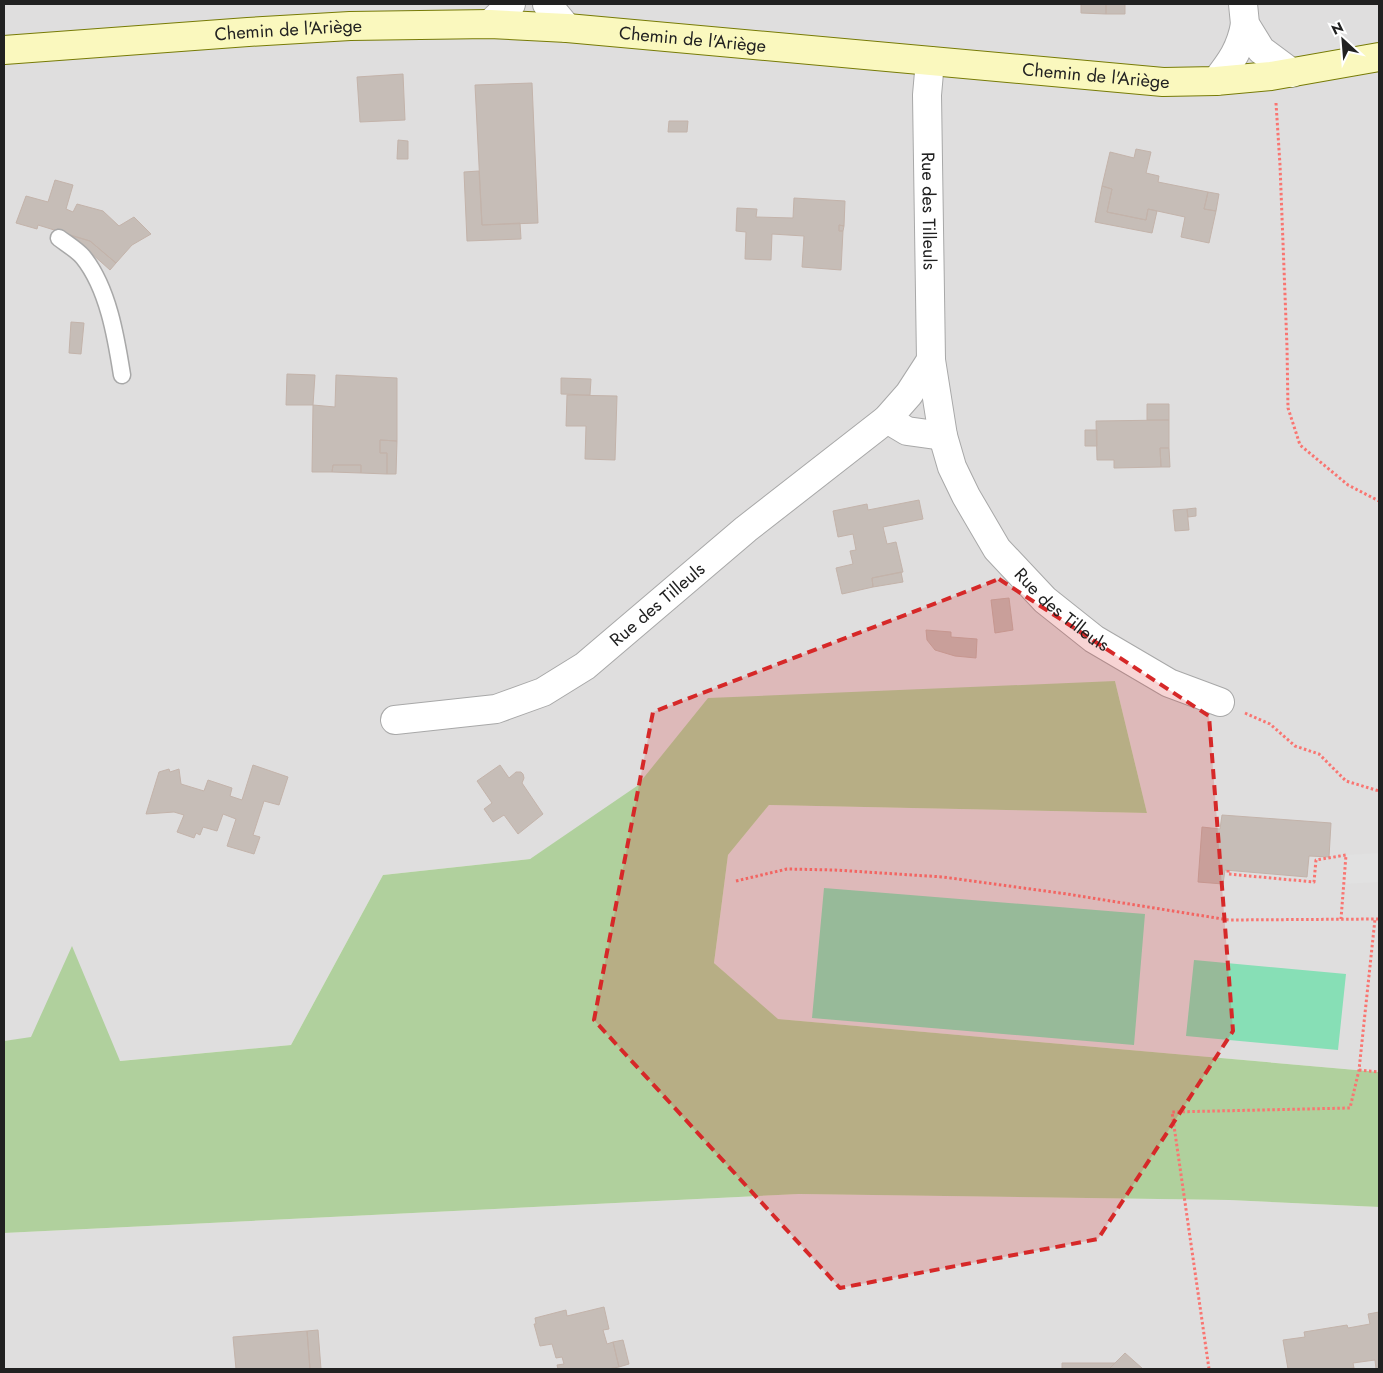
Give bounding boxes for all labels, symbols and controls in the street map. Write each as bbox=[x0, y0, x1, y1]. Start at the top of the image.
street label: Chemin de l'Ariège bbox=[214, 13, 362, 47]
north arrow bbox=[1318, 15, 1368, 65]
text: N bbox=[1328, 17, 1347, 40]
street label: Chemin de l'Ariège bbox=[618, 20, 767, 59]
street label: Chemin de l'Ariège bbox=[1021, 56, 1170, 95]
street label: Rue des Tilleuls bbox=[915, 152, 943, 270]
street label: Rue des Tilleuls bbox=[604, 556, 711, 653]
street label: Rue des Tilleuls bbox=[1008, 562, 1114, 658]

